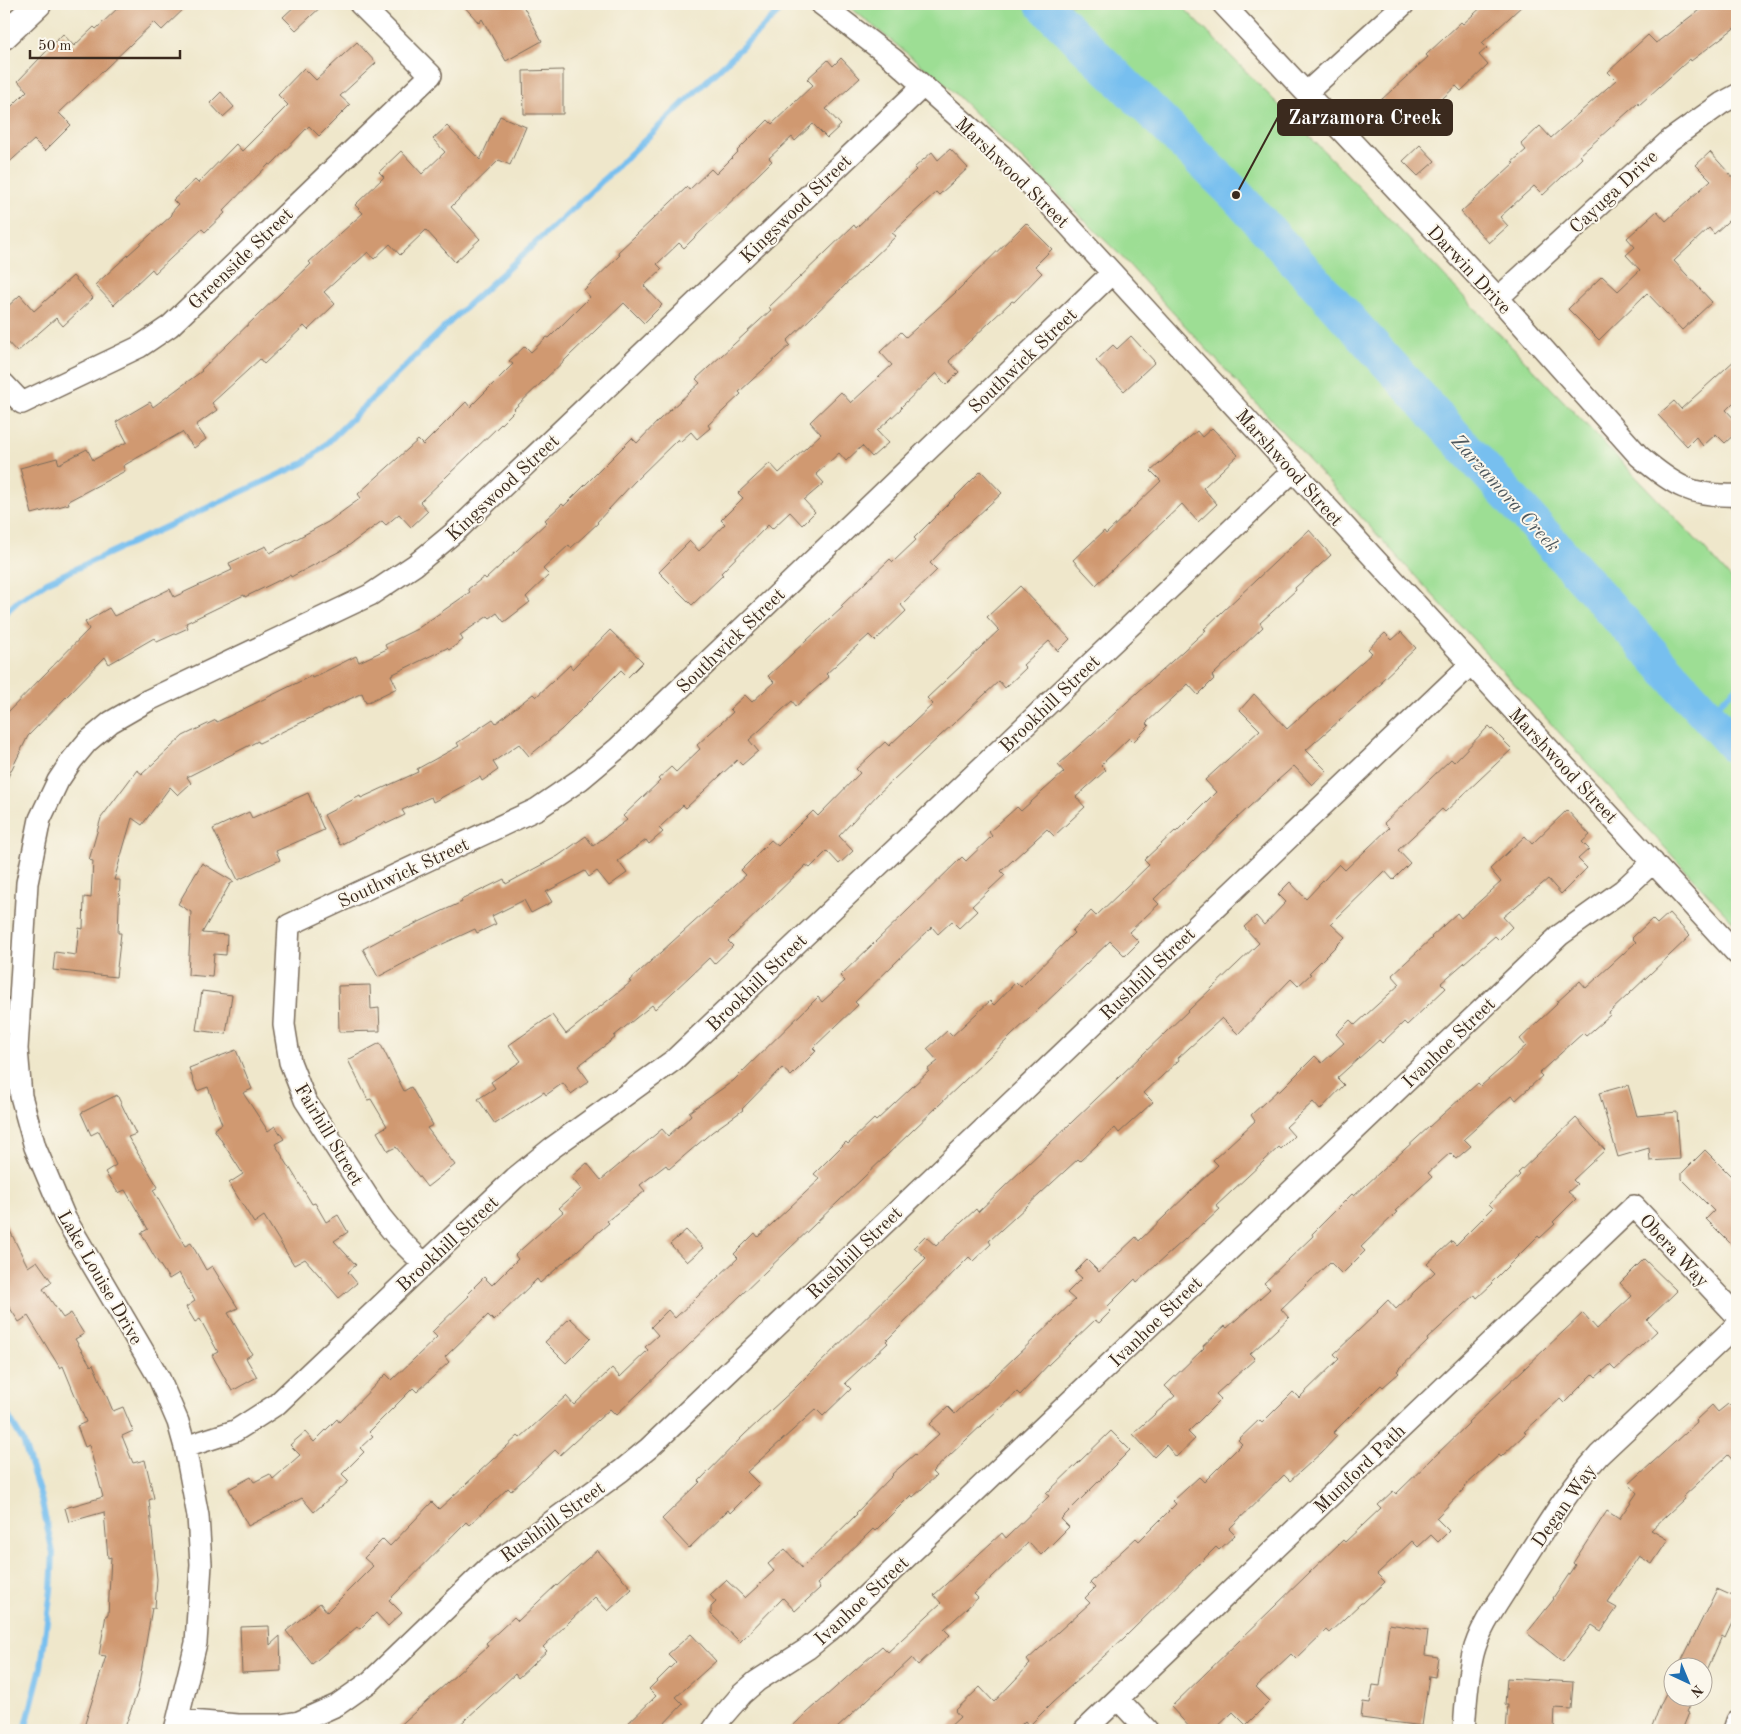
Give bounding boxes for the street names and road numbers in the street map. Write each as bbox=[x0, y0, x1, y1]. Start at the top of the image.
street label: Marshwood Street bbox=[951, 115, 1072, 233]
street label: Cayuga Drive bbox=[1567, 147, 1662, 238]
street label: Kingswood Street bbox=[737, 152, 856, 268]
street label: Greenside Street bbox=[186, 205, 298, 314]
street label: Darwin Drive bbox=[1423, 223, 1514, 319]
street label: Southwick Street bbox=[966, 306, 1081, 418]
street label: Marshwood Street bbox=[1231, 407, 1345, 531]
street label: Kingswood Street bbox=[444, 432, 564, 546]
street label: Southwick Street bbox=[674, 586, 789, 698]
street label: Brookhill Street bbox=[997, 652, 1104, 757]
street label: Marshwood Street bbox=[1504, 705, 1620, 828]
street label: Southwick Street bbox=[336, 836, 472, 913]
street label: Rushhill Street bbox=[1098, 925, 1200, 1025]
street label: Brookhill Street bbox=[704, 931, 811, 1036]
street label: Ivanhoe Street bbox=[1400, 995, 1500, 1093]
street label: Fairhill Street bbox=[290, 1081, 366, 1190]
street label: Brookhill Street bbox=[394, 1193, 503, 1296]
street label: Rushhill Street bbox=[805, 1204, 907, 1304]
street label: Lake Louise Drive bbox=[53, 1208, 145, 1349]
street label: Obera Way bbox=[1635, 1212, 1712, 1292]
street label: Ivanhoe Street bbox=[1107, 1274, 1207, 1372]
street label: Mumford Path bbox=[1312, 1422, 1410, 1518]
street label: Degan Way bbox=[1530, 1461, 1601, 1551]
street label: Rushhill Street bbox=[498, 1479, 609, 1567]
street label: Ivanhoe Street bbox=[812, 1554, 913, 1650]

